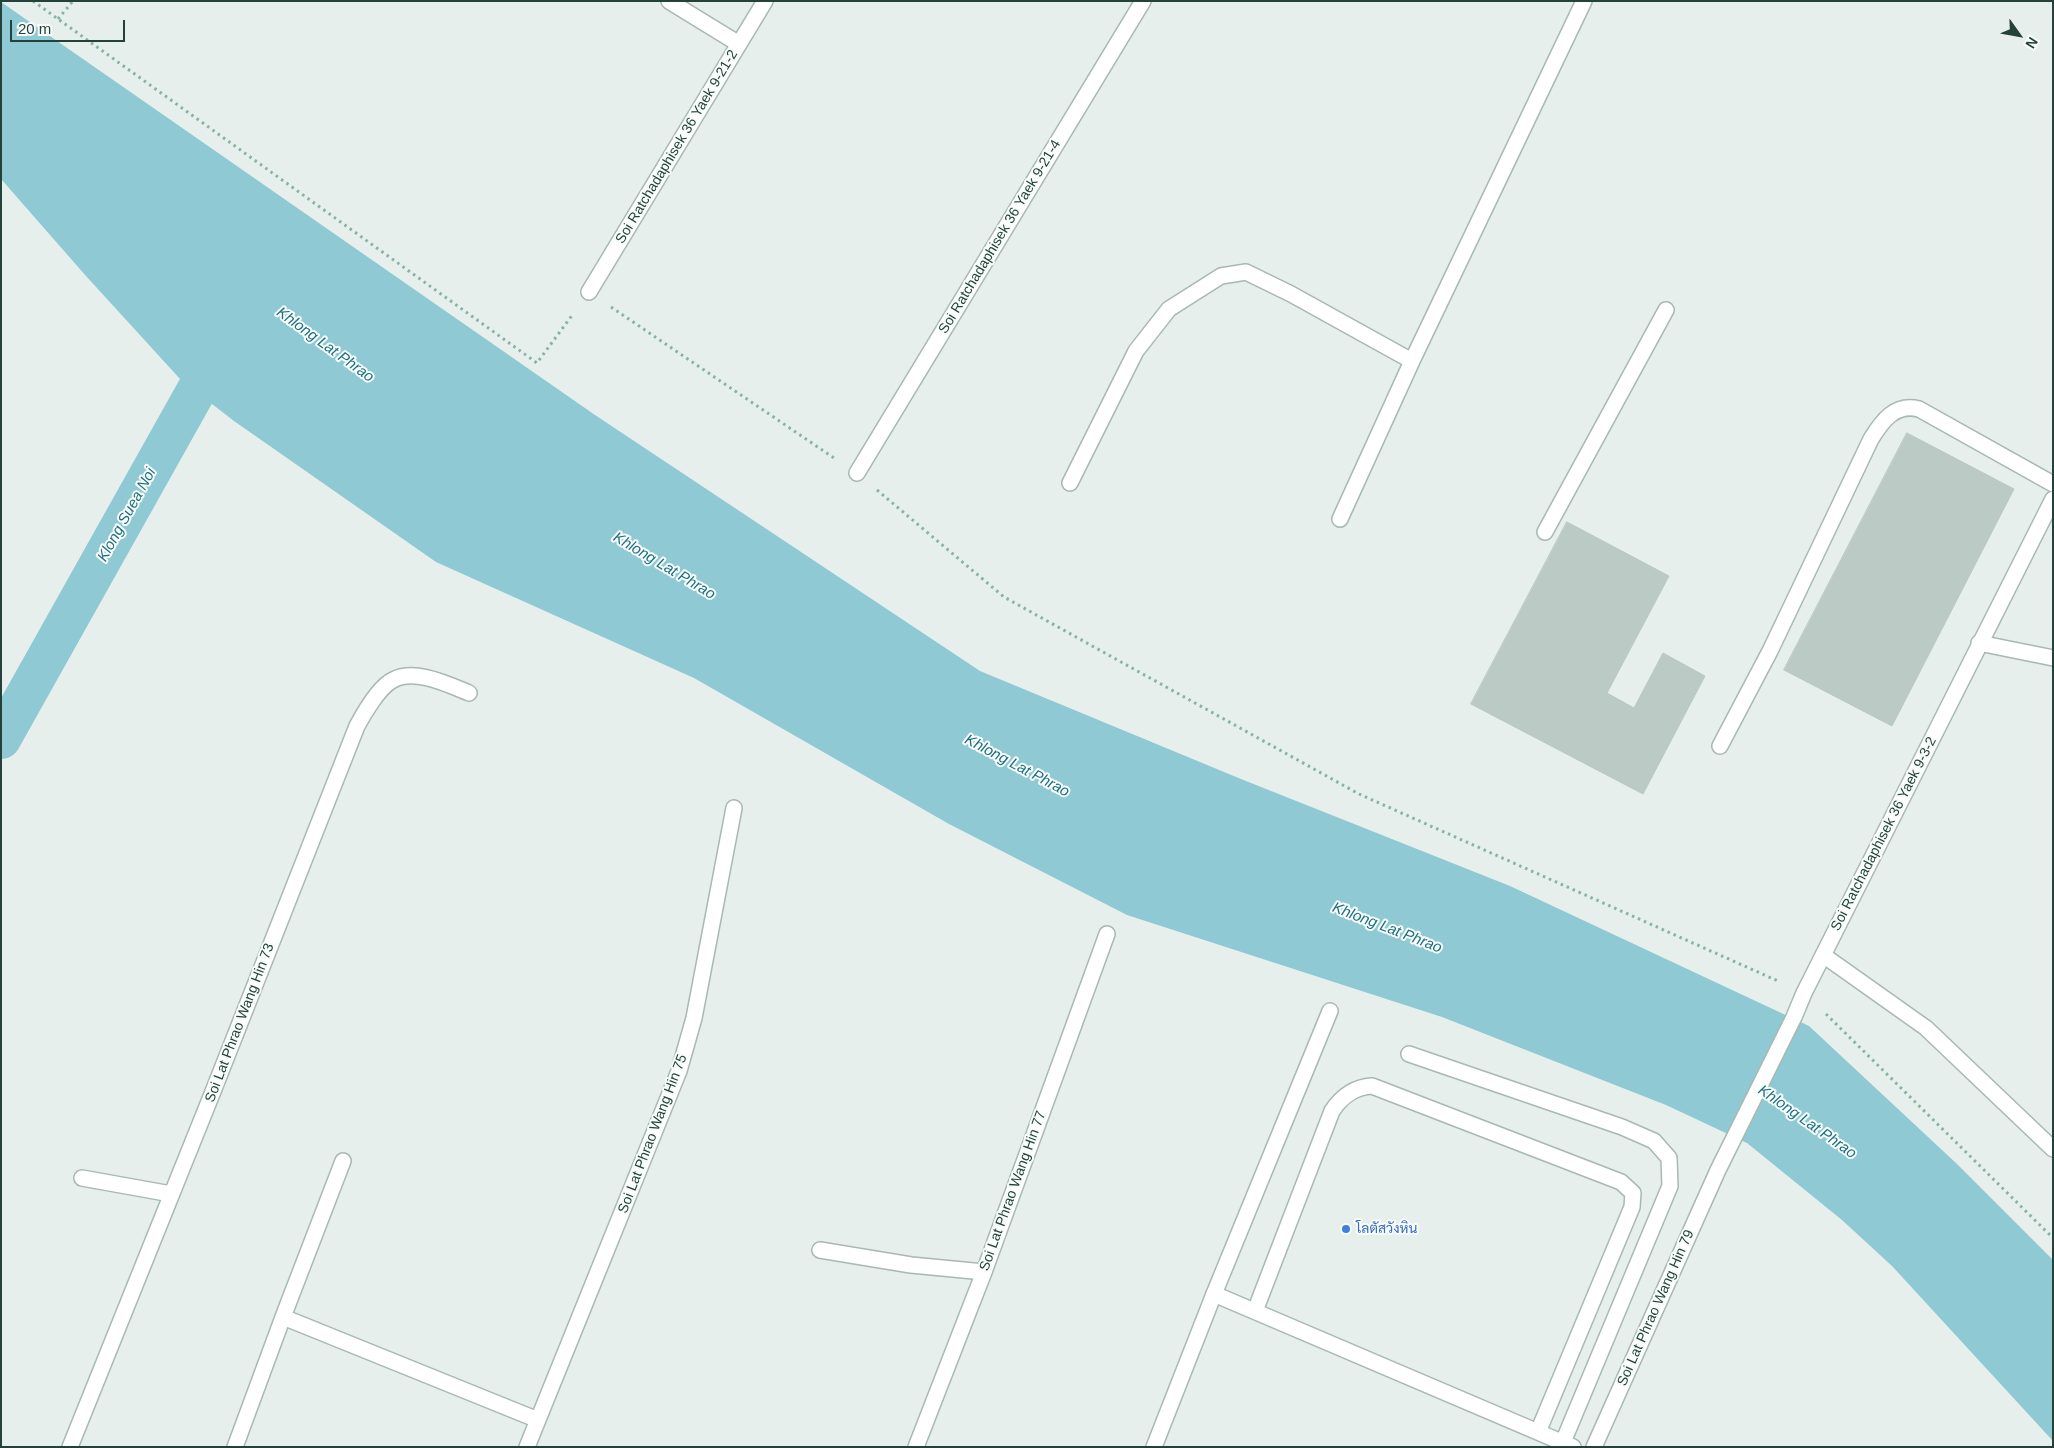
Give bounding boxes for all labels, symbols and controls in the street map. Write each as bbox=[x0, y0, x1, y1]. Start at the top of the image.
scale bar bbox=[12, 10, 128, 42]
north arrow bbox=[1994, 10, 2044, 60]
text: 20 m bbox=[18, 20, 51, 37]
text: N bbox=[2022, 34, 2041, 51]
street label: Soi Ratchadaphisek 36 Yaek 9-21-2 bbox=[612, 47, 742, 247]
street label: Soi Ratchadaphisek 36 Yaek 9-21-4 bbox=[935, 137, 1065, 337]
water label: Khlong Lat Phrao bbox=[273, 304, 377, 386]
water label: Klong Suea Noi bbox=[94, 465, 160, 565]
water label: Khlong Lat Phrao bbox=[610, 528, 718, 604]
water label: Khlong Lat Phrao bbox=[962, 731, 1072, 801]
street label: Soi Ratchadaphisek 36 Yaek 9-3-2 bbox=[1828, 734, 1940, 934]
water label: Khlong Lat Phrao bbox=[1330, 899, 1444, 957]
street label: Soi Lat Phrao Wang Hin 73 bbox=[202, 941, 278, 1105]
street label: Soi Lat Phrao Wang Hin 75 bbox=[615, 1052, 691, 1216]
water label: Khlong Lat Phrao bbox=[1754, 1081, 1860, 1163]
street label: Soi Lat Phrao Wang Hin 77 bbox=[976, 1109, 1050, 1273]
place label: โลตัสวังหิน bbox=[1356, 1221, 1417, 1237]
marker: โลตัสวังหิน bbox=[1340, 1223, 1352, 1235]
street label: Soi Lat Phrao Wang Hin 79 bbox=[1614, 1227, 1698, 1389]

